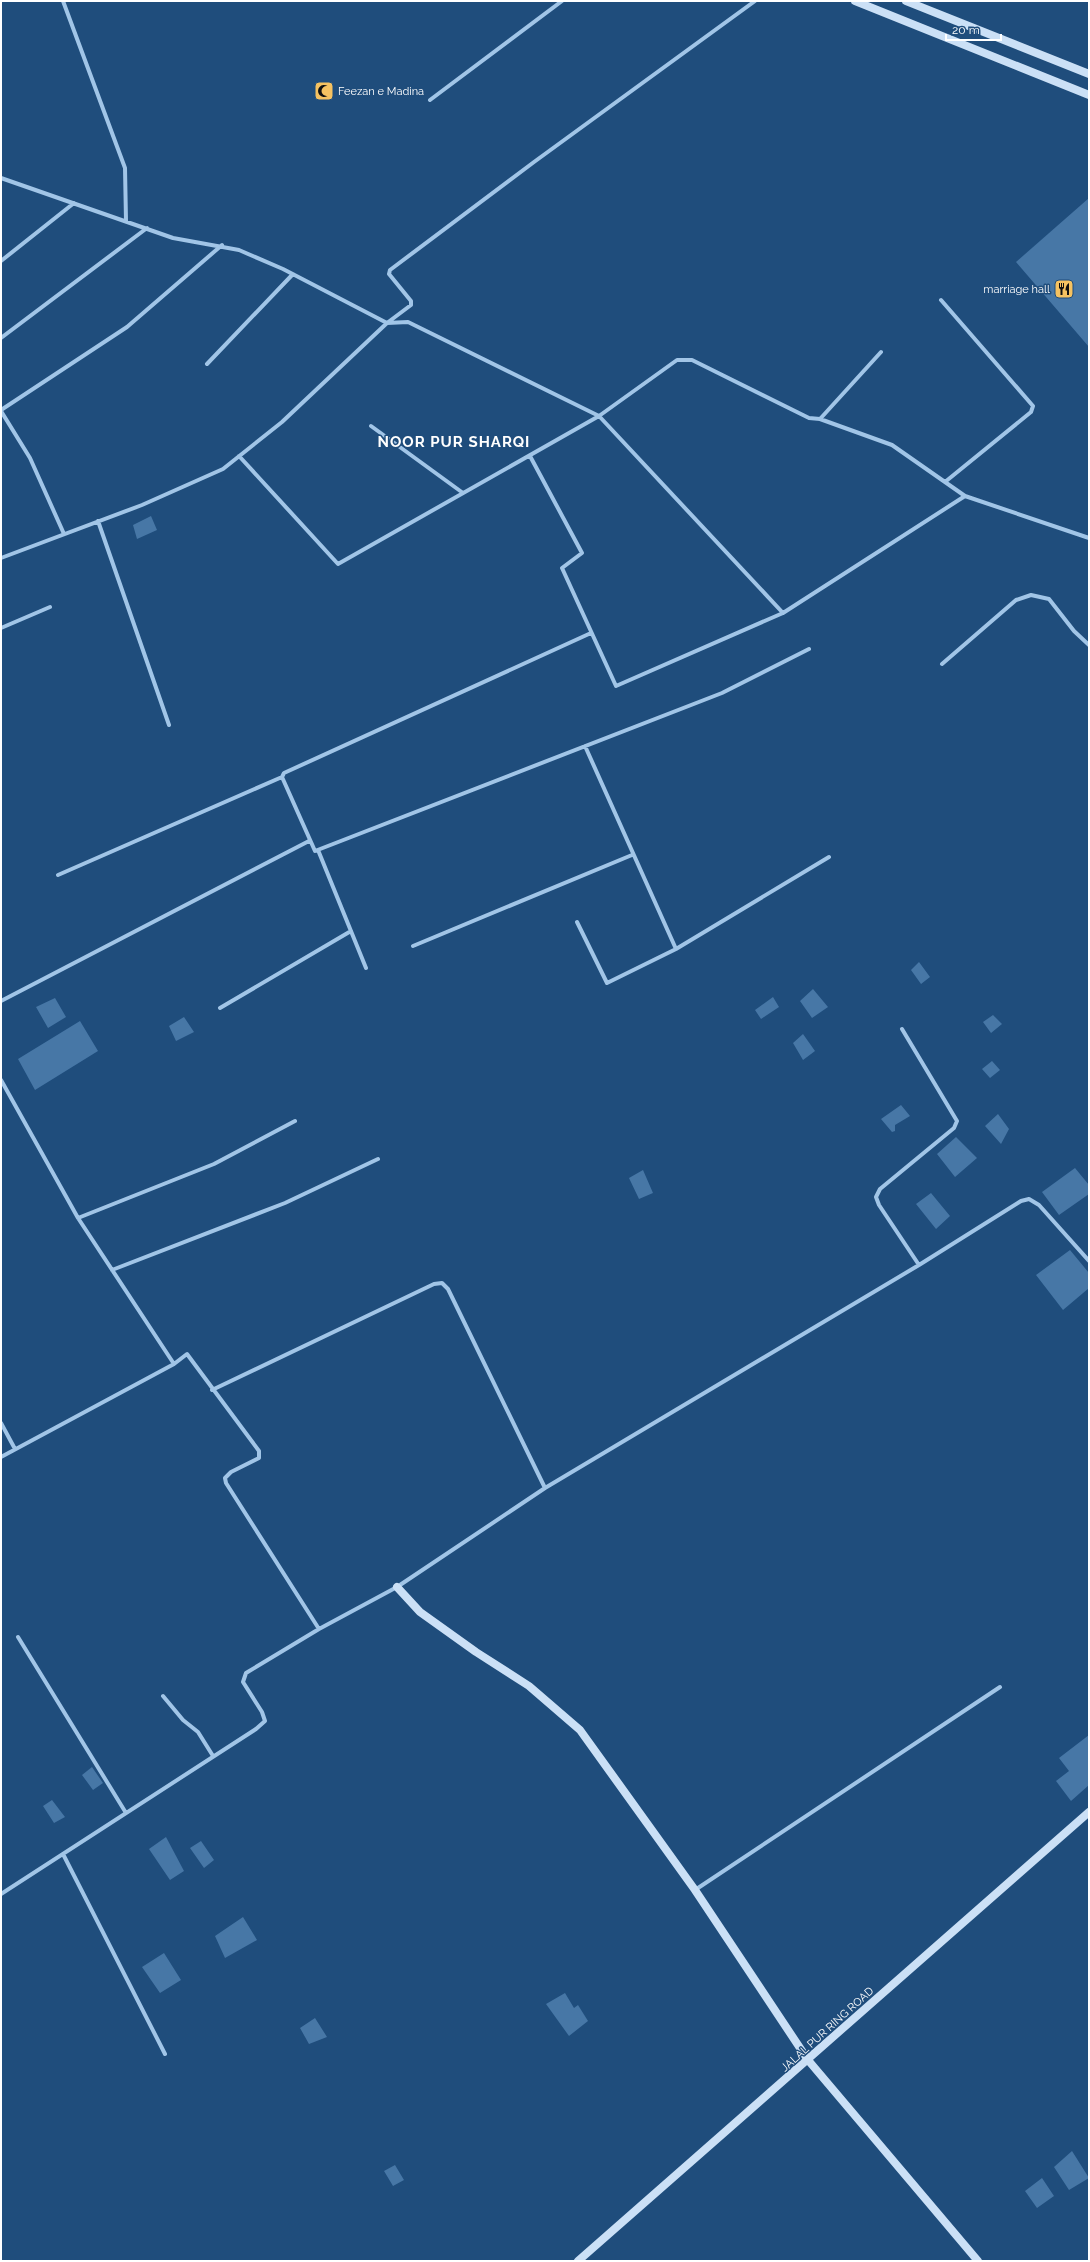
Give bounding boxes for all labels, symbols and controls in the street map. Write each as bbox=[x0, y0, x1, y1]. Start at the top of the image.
scale bar bbox=[946, 16, 1001, 42]
text: 20 m bbox=[952, 23, 980, 37]
mosque icon: Feezan e Madina bbox=[313, 80, 335, 102]
place label: Feezan e Madina bbox=[338, 85, 424, 98]
restaurant icon: marriage hall bbox=[1053, 278, 1075, 300]
place label: marriage hall bbox=[983, 283, 1050, 296]
district label: NOOR PUR SHARQI bbox=[378, 433, 530, 451]
street label: JALAL PUR RING ROAD bbox=[778, 1984, 876, 2074]

